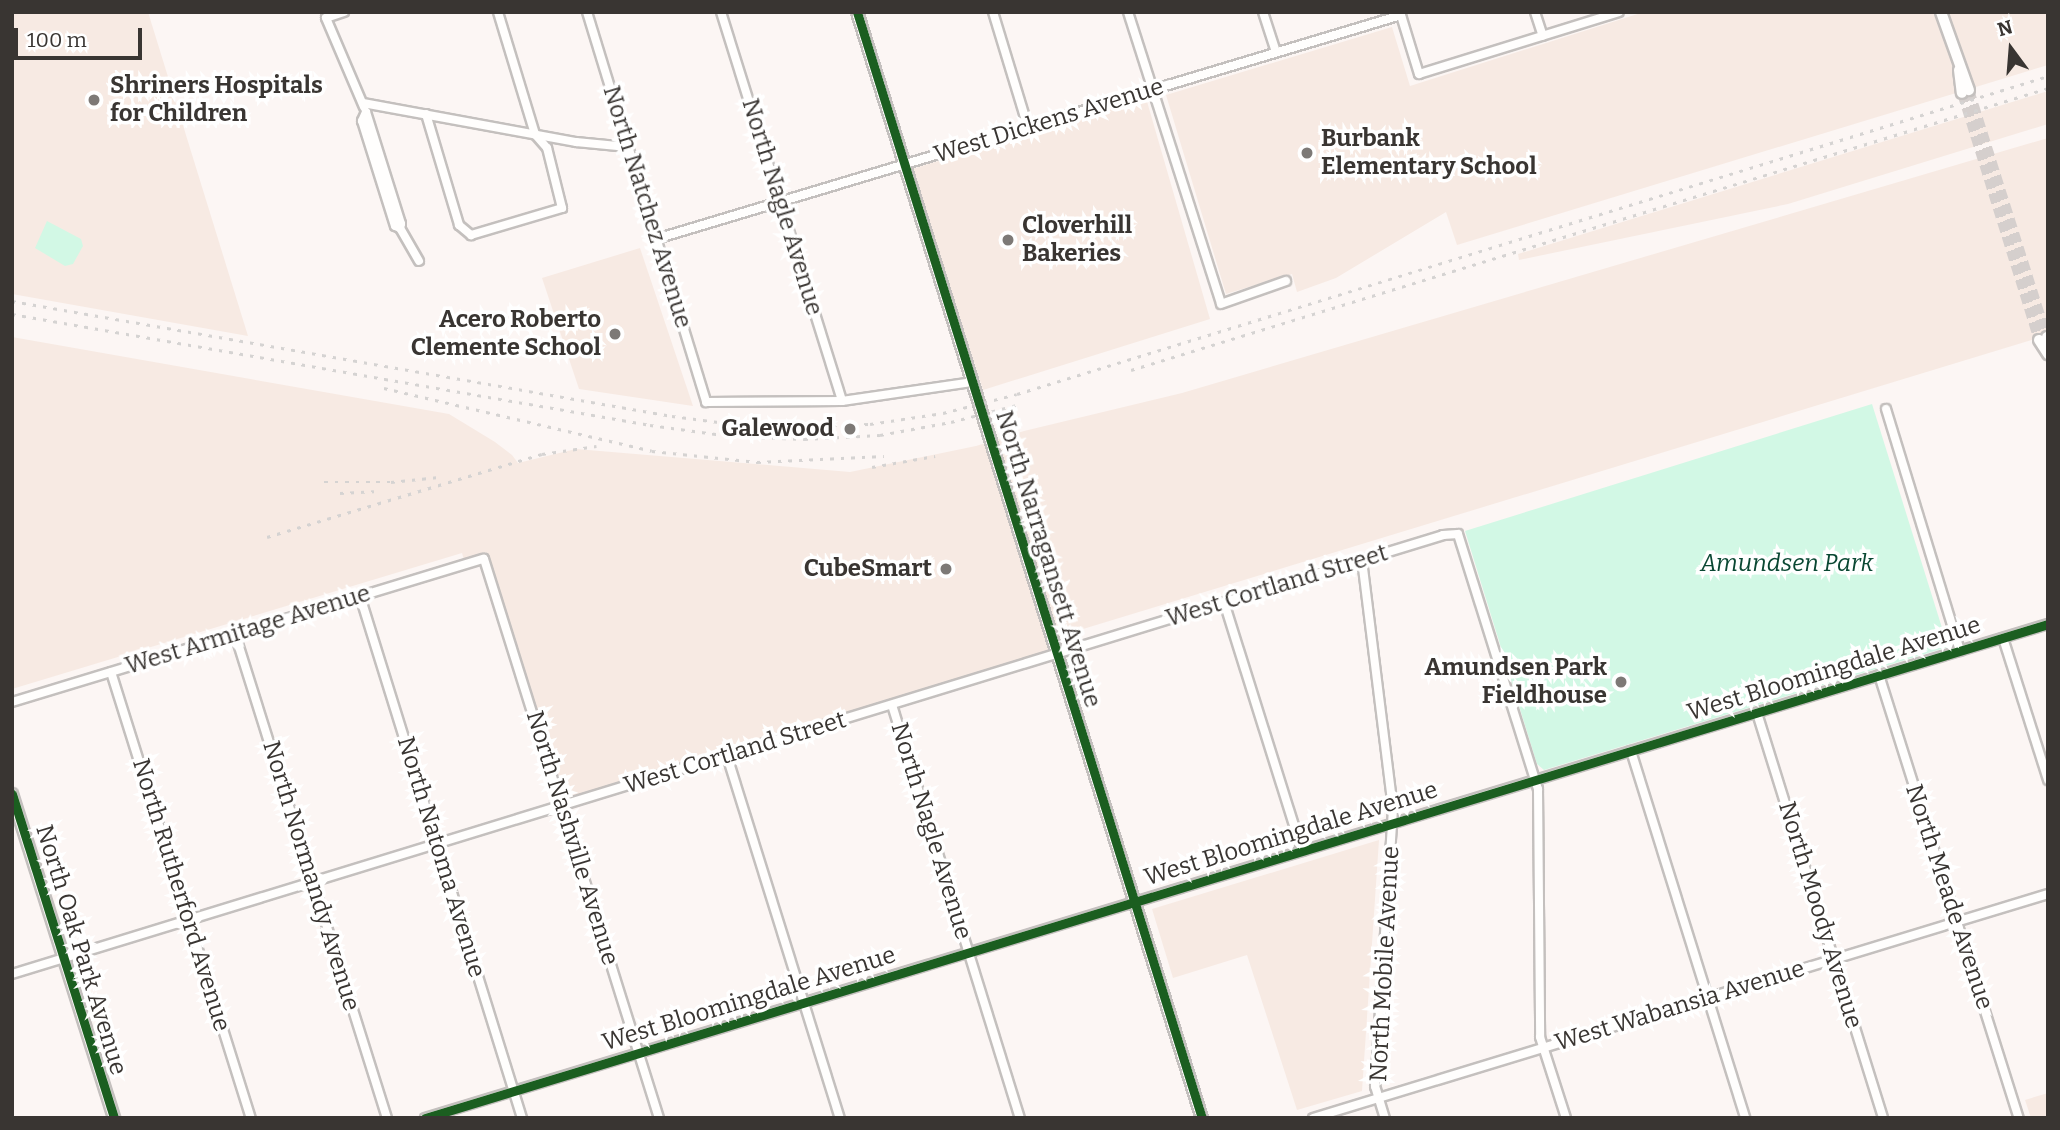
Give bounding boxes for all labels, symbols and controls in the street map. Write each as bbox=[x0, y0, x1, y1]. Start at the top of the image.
scale bar bbox=[18, 14, 145, 58]
north arrow bbox=[1976, 14, 2046, 84]
text: N bbox=[1995, 15, 2015, 41]
text: 100 m bbox=[27, 27, 87, 53]
place label: Shriners Hospitals for Children bbox=[110, 72, 323, 128]
street label: West Dickens Avenue bbox=[931, 72, 1167, 170]
street label: North Natchez Avenue bbox=[596, 82, 698, 332]
marker: Shriners Hospitals for Children bbox=[84, 90, 104, 110]
street label: North Nagle Avenue bbox=[735, 95, 829, 319]
place label: Burbank Elementary School bbox=[1321, 125, 1537, 181]
marker: Burbank Elementary School bbox=[1299, 145, 1315, 161]
place label: Cloverhill Bakeries bbox=[1022, 212, 1132, 268]
marker: Cloverhill Bakeries bbox=[1000, 232, 1016, 248]
place label: Acero Roberto Clemente School bbox=[411, 306, 601, 362]
marker: Acero Roberto Clemente School bbox=[607, 326, 623, 342]
street label: North Narragansett Avenue bbox=[989, 407, 1107, 711]
place label: Galewood bbox=[721, 415, 834, 443]
marker: Galewood bbox=[840, 419, 860, 439]
street label: West Cortland Street bbox=[1163, 539, 1391, 633]
park label: Amundsen Park bbox=[1700, 550, 1874, 578]
place label: CubeSmart bbox=[804, 555, 932, 583]
marker: CubeSmart bbox=[938, 561, 954, 577]
street label: West Armitage Avenue bbox=[122, 579, 374, 681]
street label: West Bloomingdale Avenue bbox=[1684, 611, 1984, 727]
place label: Amundsen Park Fieldhouse bbox=[1425, 654, 1607, 710]
marker: Amundsen Park Fieldhouse bbox=[1613, 674, 1629, 690]
street label: West Cortland Street bbox=[621, 706, 849, 800]
street label: North Nashville Avenue bbox=[520, 707, 624, 969]
street label: North Nagle Avenue bbox=[884, 719, 978, 943]
street label: North Natoma Avenue bbox=[391, 733, 491, 981]
street label: North Normandy Avenue bbox=[256, 738, 366, 1014]
street label: North Rutherford Avenue bbox=[126, 755, 236, 1035]
street label: West Bloomingdale Avenue bbox=[1141, 776, 1441, 892]
street label: North Meade Avenue bbox=[1899, 781, 1999, 1013]
street label: North Moody Avenue bbox=[1772, 798, 1868, 1032]
street label: North Oak Park Avenue bbox=[29, 822, 133, 1078]
street label: North Mobile Avenue bbox=[1364, 845, 1406, 1083]
street label: West Bloomingdale Avenue bbox=[599, 941, 899, 1057]
street label: West Wabansia Avenue bbox=[1552, 954, 1808, 1058]

